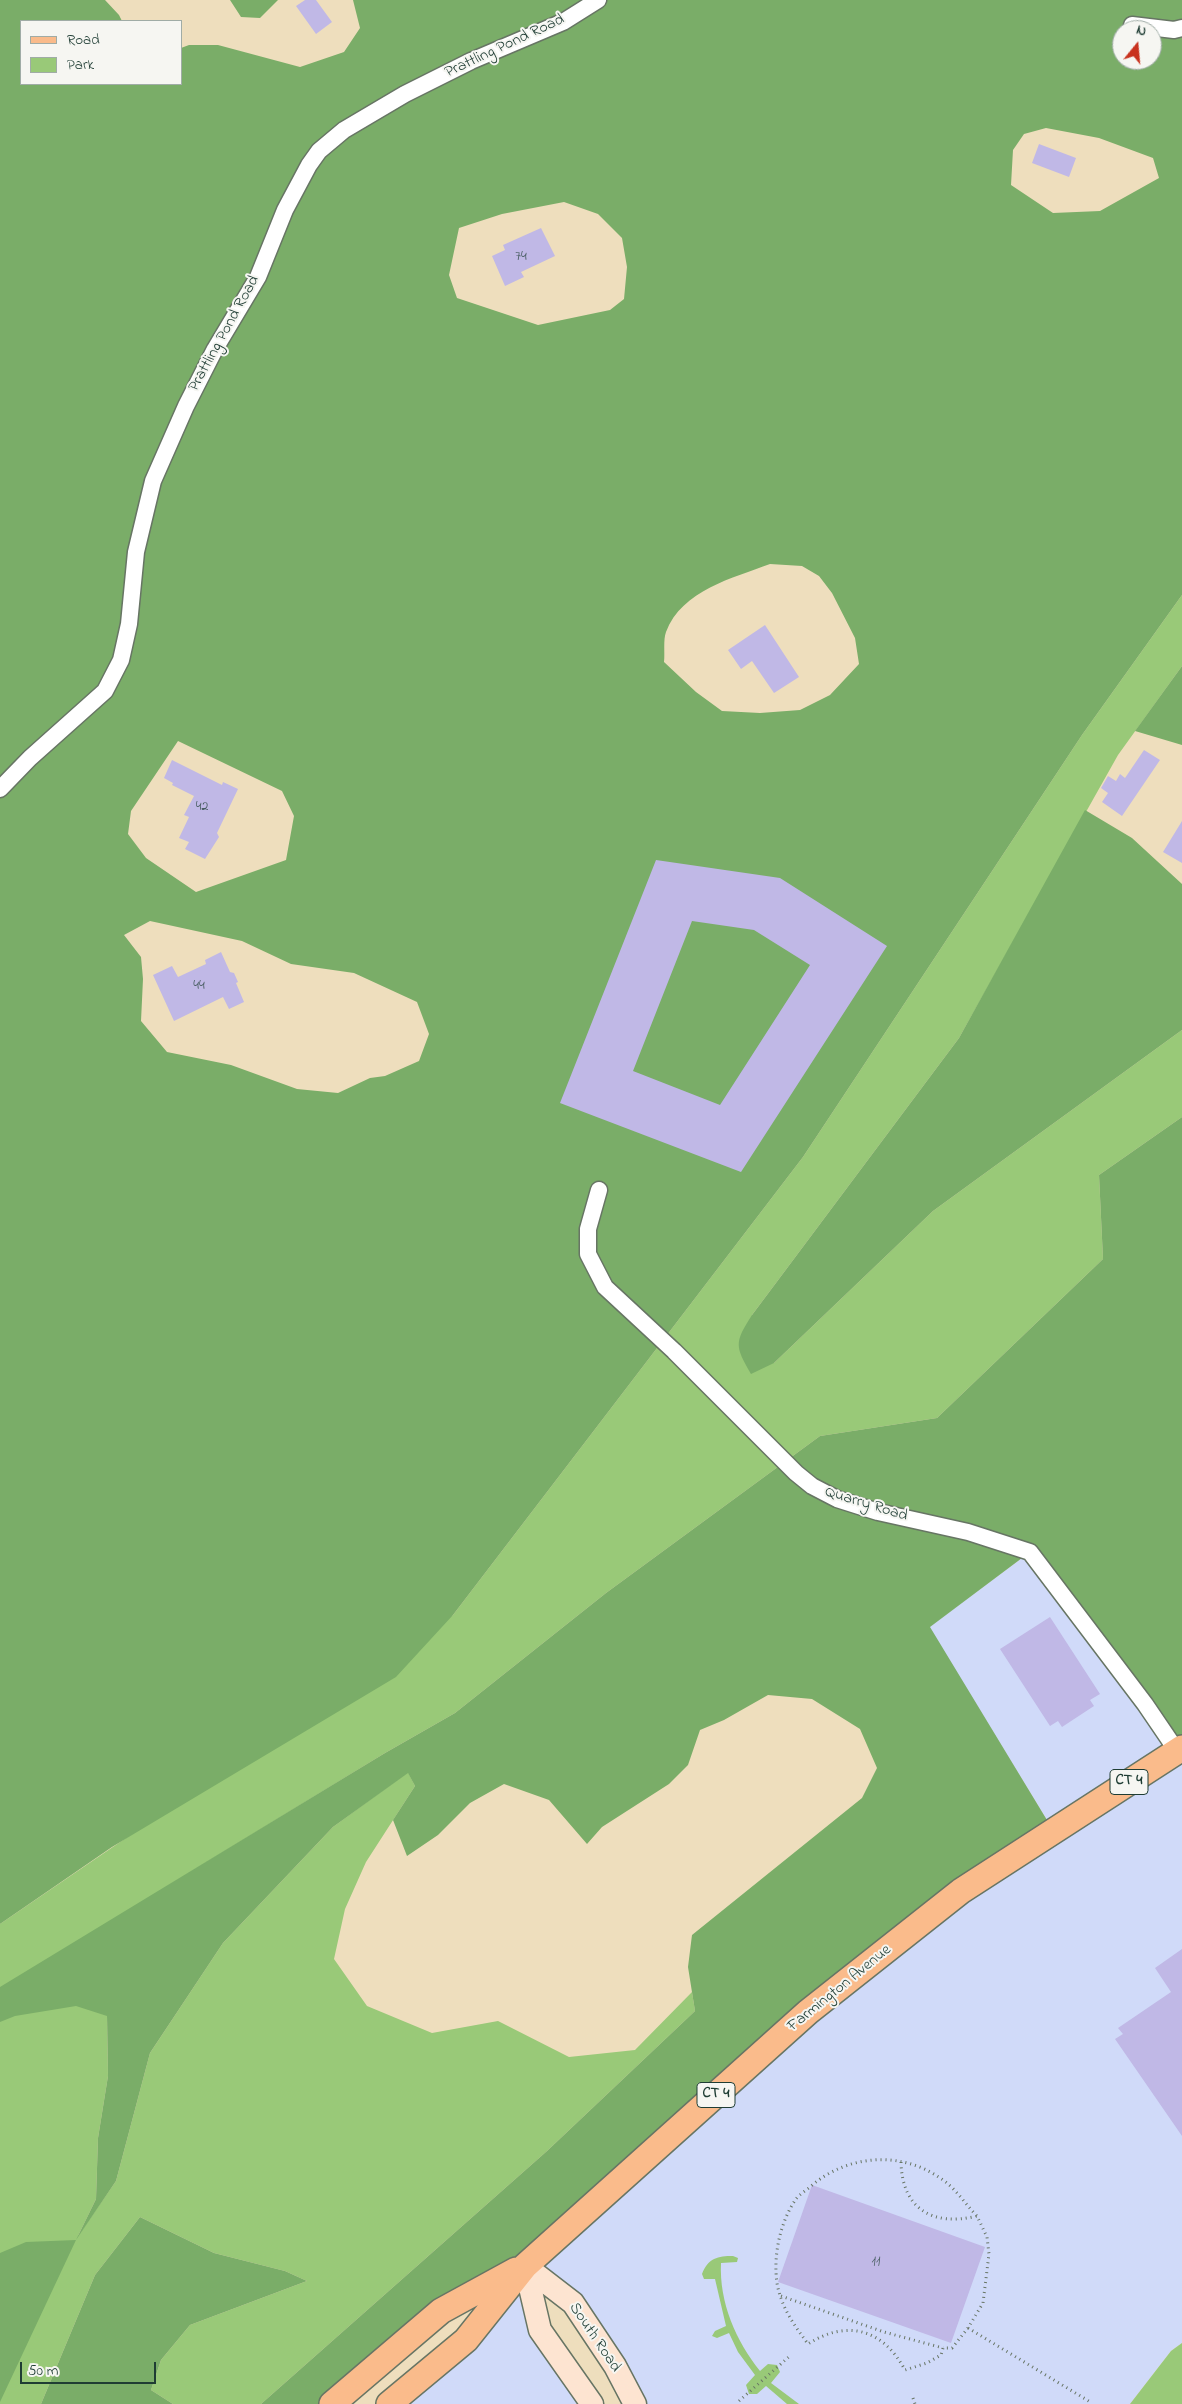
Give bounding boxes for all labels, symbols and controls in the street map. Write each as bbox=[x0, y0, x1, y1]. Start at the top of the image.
street label: Prattling Pond Road bbox=[442, 11, 568, 83]
legend bbox=[20, 20, 182, 85]
north arrow bbox=[1112, 20, 1162, 70]
text: N bbox=[1134, 20, 1149, 43]
text: Road bbox=[67, 29, 100, 51]
text: Park bbox=[67, 54, 94, 76]
house number: 74 bbox=[515, 250, 527, 266]
street label: Prattling Pond Road bbox=[185, 273, 265, 395]
house number: 42 bbox=[196, 800, 208, 816]
house number: 44 bbox=[193, 979, 205, 995]
street label: Quarry Road bbox=[822, 1483, 910, 1527]
road number: CT 4 bbox=[1110, 1770, 1148, 1794]
street label: Farmington Avenue bbox=[784, 1941, 896, 2037]
road number: CT 4 bbox=[697, 2082, 735, 2108]
house number: 11 bbox=[872, 2255, 880, 2271]
street label: South Road bbox=[564, 2300, 624, 2376]
scale bar bbox=[22, 2352, 159, 2384]
text: 50 m bbox=[28, 2360, 58, 2382]

